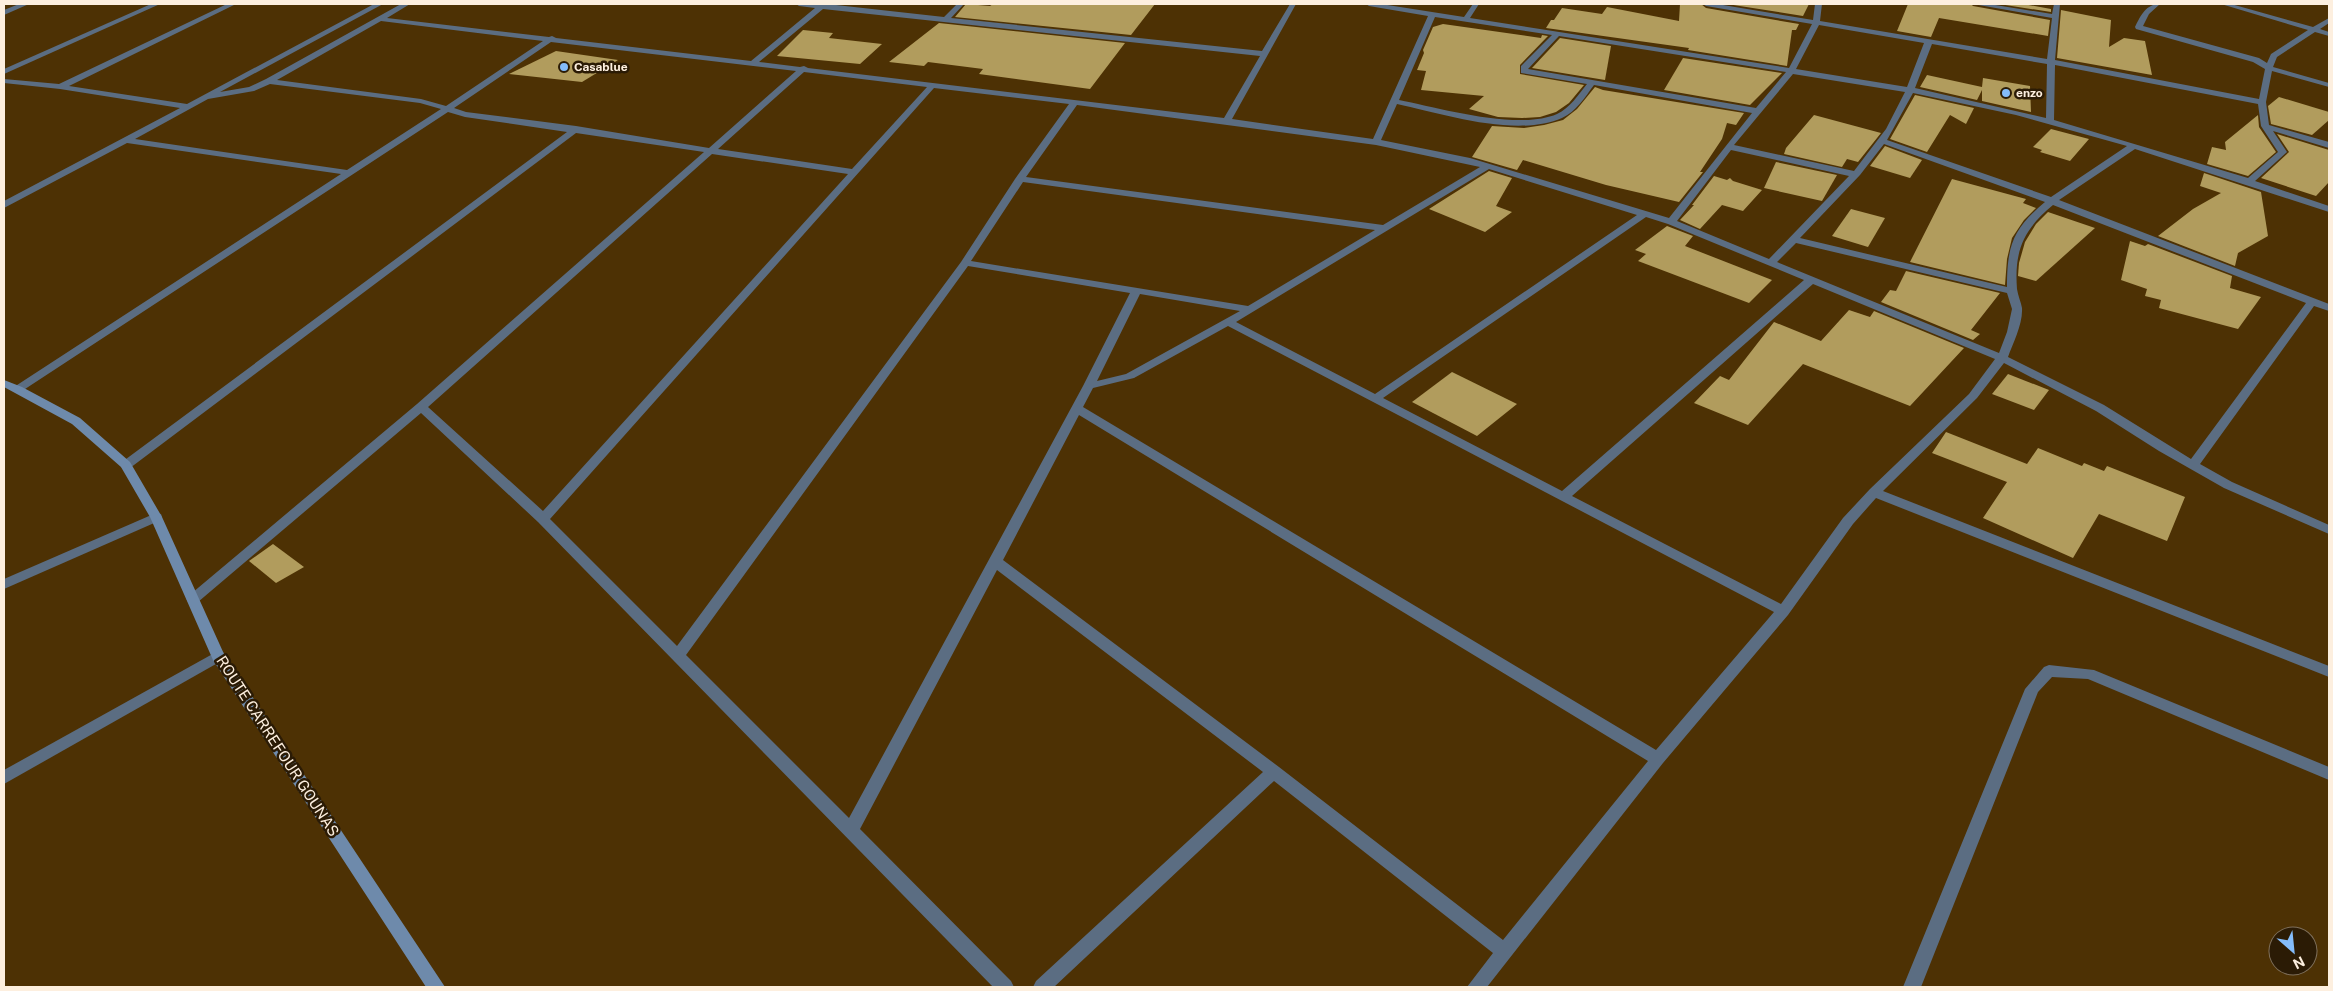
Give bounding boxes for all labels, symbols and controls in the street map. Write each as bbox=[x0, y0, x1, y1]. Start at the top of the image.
place label: Casablue bbox=[574, 60, 628, 74]
marker: Casablue bbox=[558, 61, 570, 73]
place label: enzo bbox=[2016, 86, 2043, 100]
marker: enzo bbox=[2000, 87, 2012, 99]
street label: ROUTE CARREFOUR GOUNAS bbox=[213, 653, 343, 839]
north arrow bbox=[2268, 926, 2318, 976]
text: N bbox=[2290, 953, 2307, 972]

